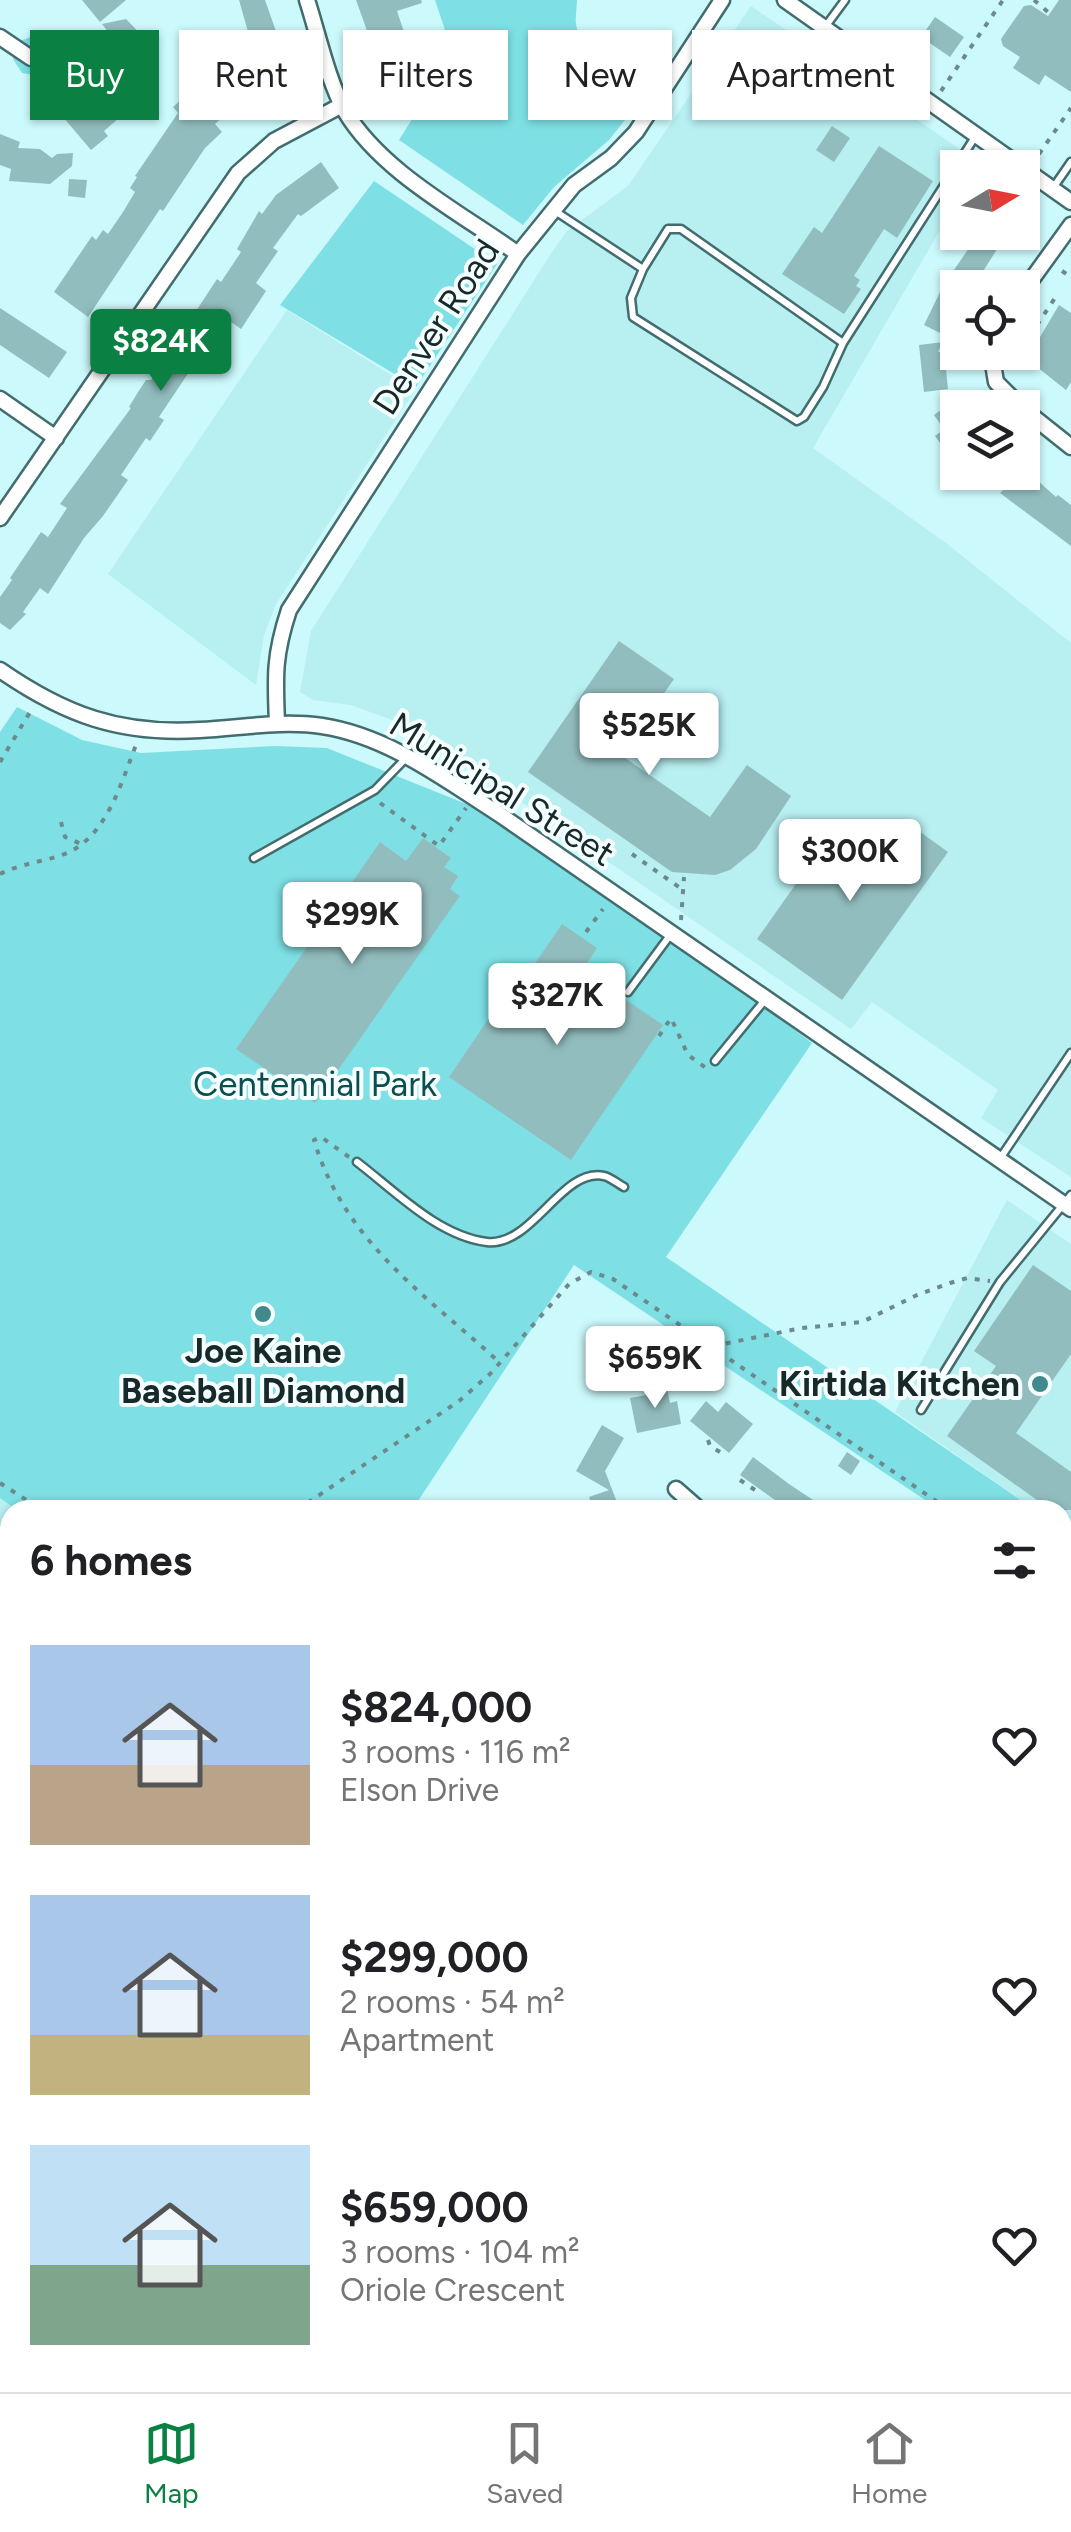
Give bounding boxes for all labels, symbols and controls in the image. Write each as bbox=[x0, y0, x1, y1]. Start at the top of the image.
chip: Buy bbox=[30, 30, 159, 120]
chip: Rent bbox=[179, 30, 323, 120]
chip: Filters bbox=[343, 30, 508, 120]
chip: New bbox=[528, 30, 672, 120]
chip: Apartment bbox=[692, 30, 930, 120]
north arrow bbox=[940, 150, 1040, 250]
map controls bbox=[940, 150, 1040, 490]
street label: Denver Road bbox=[364, 232, 508, 422]
button: locate bbox=[940, 270, 1040, 370]
pin: $824K bbox=[91, 309, 231, 394]
text: $824K bbox=[112, 322, 210, 360]
button: layers bbox=[940, 390, 1040, 490]
pin: $525K bbox=[579, 693, 719, 778]
street label: Municipal Street bbox=[382, 703, 622, 875]
text: $525K bbox=[602, 706, 696, 744]
pin: $300K bbox=[780, 819, 920, 904]
text: $300K bbox=[801, 832, 899, 870]
pin: $299K bbox=[282, 882, 422, 967]
text: $299K bbox=[305, 895, 399, 933]
pin: $327K bbox=[487, 963, 627, 1048]
text: $327K bbox=[510, 976, 604, 1014]
park label: Centennial Park bbox=[193, 1063, 437, 1105]
marker: Joe Kaine Baseball Diamond bbox=[252, 1303, 274, 1325]
pin: $659K bbox=[585, 1326, 725, 1411]
place label: Joe Kaine Baseball Diamond bbox=[121, 1330, 405, 1412]
text: $659K bbox=[608, 1339, 702, 1377]
place label: Kirtida Kitchen bbox=[779, 1363, 1020, 1405]
marker: Kirtida Kitchen bbox=[1029, 1373, 1051, 1395]
icon: filters bbox=[987, 1533, 1042, 1588]
text: 6 homes bbox=[30, 1535, 192, 1586]
text: $824,000 bbox=[340, 1682, 532, 1733]
icon: home bbox=[110, 1685, 230, 1805]
icon: heart bbox=[987, 1718, 1042, 1773]
text: 3 rooms · 116 m² bbox=[340, 1733, 571, 1771]
text: Elson Drive bbox=[340, 1771, 499, 1809]
text: $299,000 bbox=[340, 1932, 529, 1983]
icon: home bbox=[110, 1935, 230, 2055]
icon: heart bbox=[987, 1968, 1042, 2023]
text: 2 rooms · 54 m² bbox=[340, 1983, 565, 2021]
text: Apartment bbox=[340, 2021, 494, 2059]
text: $659,000 bbox=[340, 2182, 529, 2233]
icon: home bbox=[110, 2185, 230, 2305]
icon: heart bbox=[987, 2218, 1042, 2273]
text: 3 rooms · 104 m² bbox=[340, 2233, 580, 2271]
text: Oriole Crescent bbox=[340, 2271, 565, 2309]
tab: Map bbox=[144, 2416, 199, 2510]
tab: Saved bbox=[486, 2416, 563, 2510]
tab: Home bbox=[851, 2416, 927, 2510]

